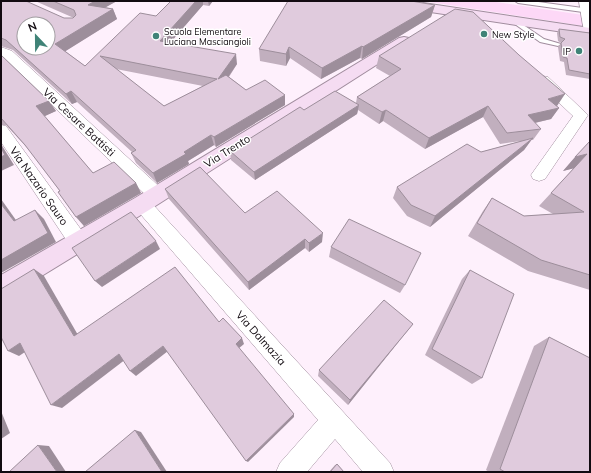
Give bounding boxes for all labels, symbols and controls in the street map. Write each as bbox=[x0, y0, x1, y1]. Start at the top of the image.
north arrow bbox=[16, 16, 56, 56]
text: N bbox=[26, 19, 39, 35]
place label: Scuola Elementare Luciana Masciangioli bbox=[164, 26, 251, 47]
marker: New Style bbox=[479, 29, 489, 39]
place label: New Style bbox=[492, 29, 534, 41]
marker: Scuola Elementare Luciana Masciangioli bbox=[151, 31, 161, 41]
place label: IP bbox=[563, 46, 571, 57]
marker: IP bbox=[574, 46, 584, 56]
street label: Via Cesare Battisti bbox=[40, 85, 118, 159]
street label: Via Trento bbox=[201, 131, 253, 171]
street label: Via Nazario Sauro bbox=[7, 144, 71, 228]
street label: Via Dalmazia bbox=[233, 308, 289, 368]

